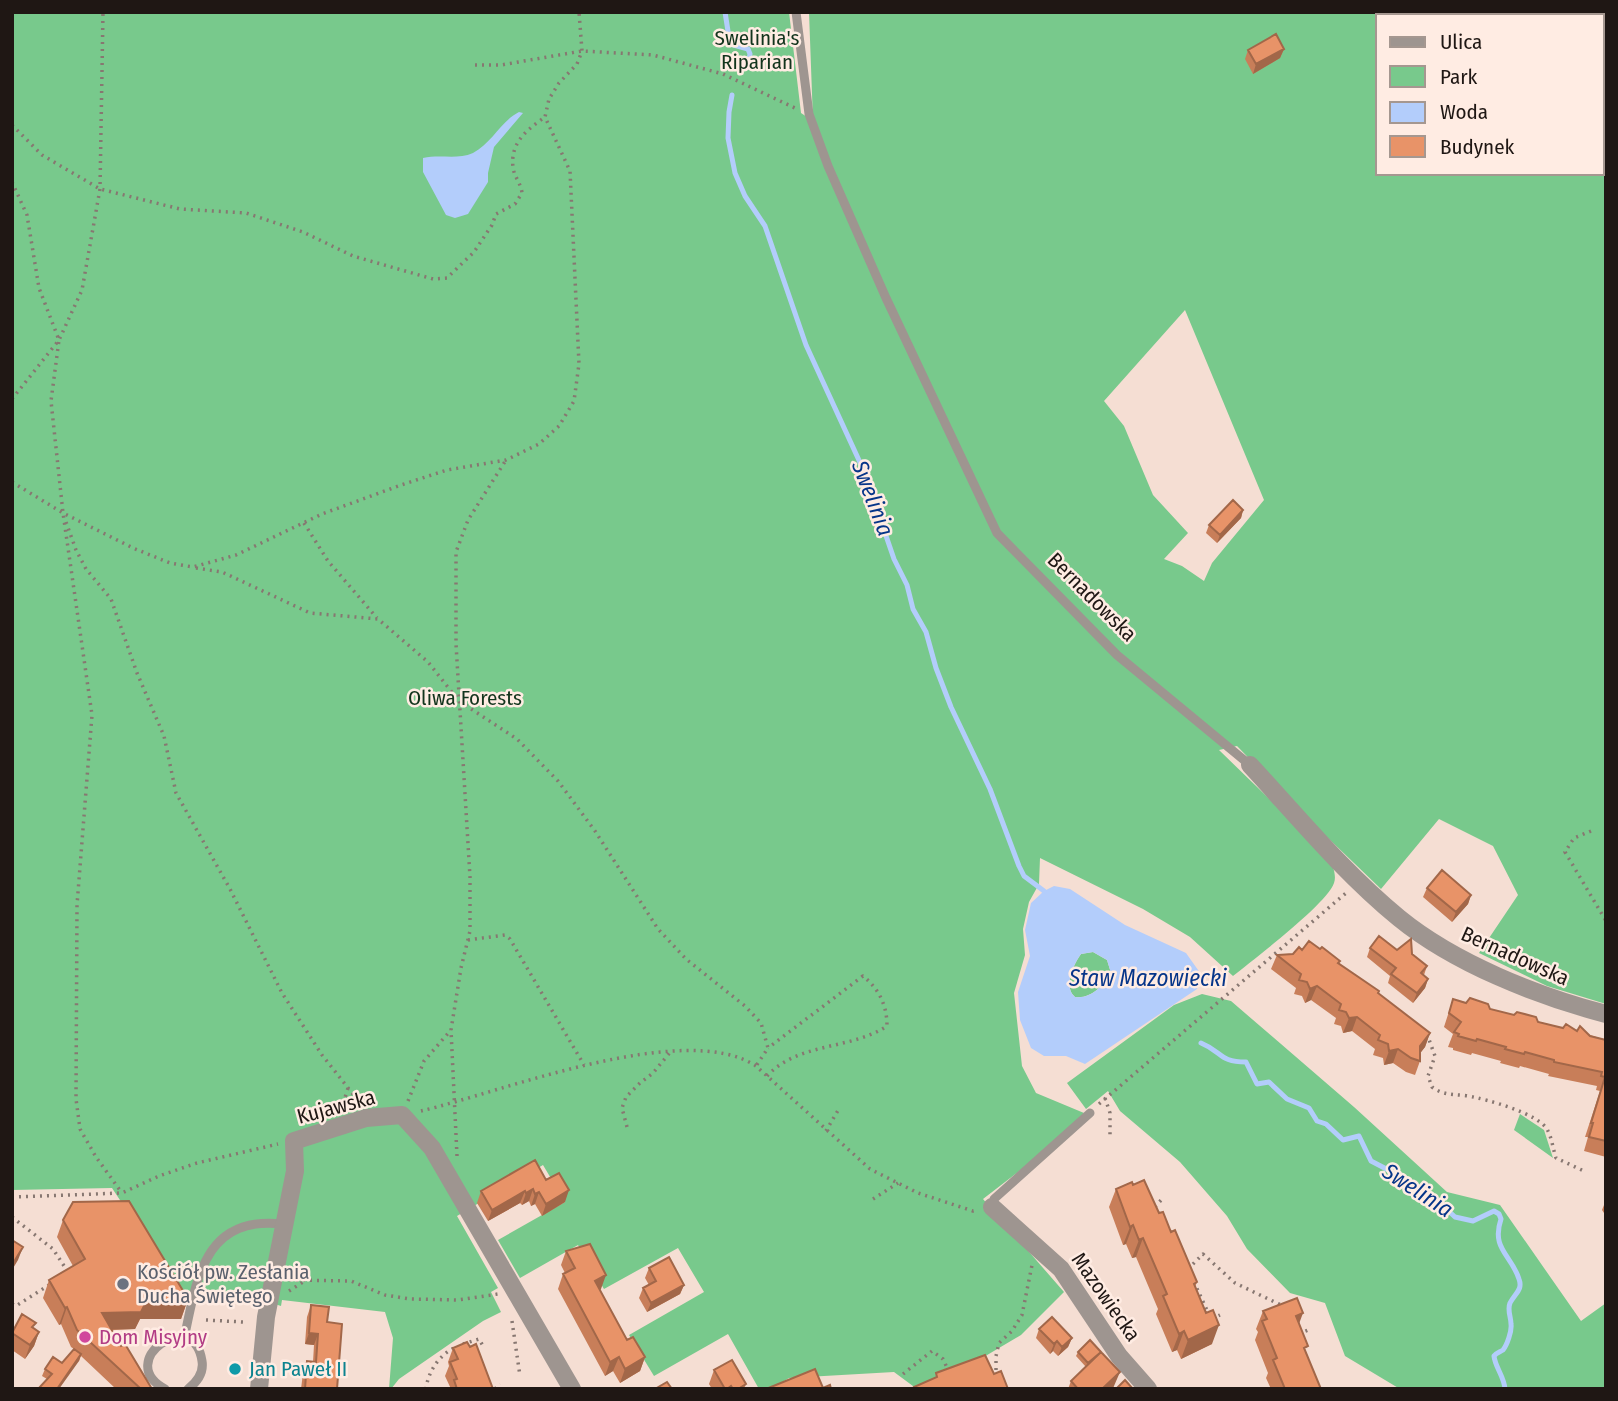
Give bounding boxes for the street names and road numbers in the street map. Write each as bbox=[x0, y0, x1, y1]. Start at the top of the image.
street label: Bernadowska bbox=[1042, 547, 1142, 647]
street label: Bernadowska bbox=[1457, 921, 1573, 991]
street label: Kujawska bbox=[294, 1084, 378, 1130]
street label: Mazowiecka bbox=[1066, 1248, 1146, 1346]

